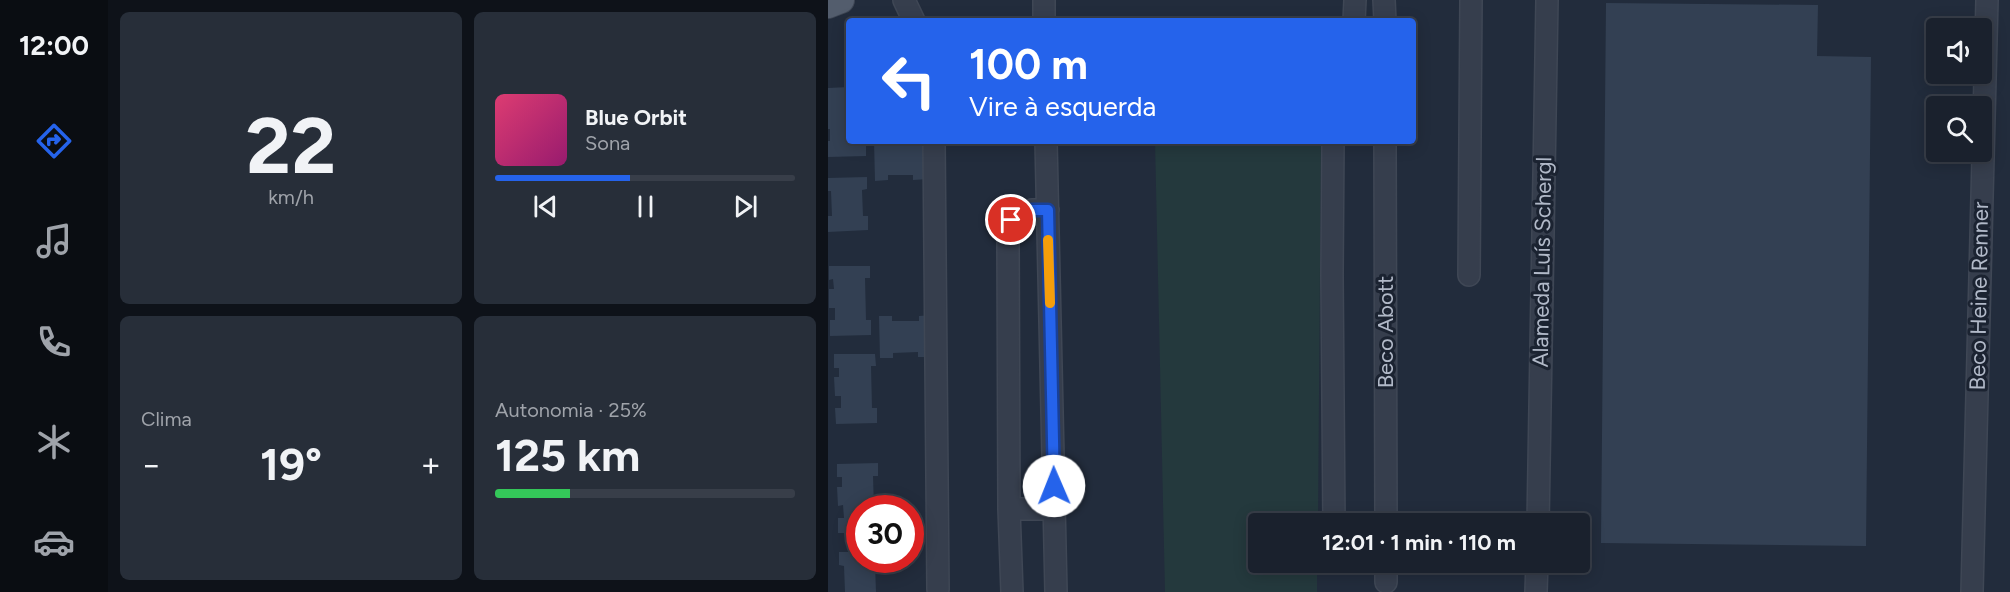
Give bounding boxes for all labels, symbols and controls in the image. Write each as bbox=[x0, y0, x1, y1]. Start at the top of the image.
map controls bbox=[1926, 18, 1992, 162]
button: sound bbox=[1926, 18, 1992, 84]
text: 12:00 bbox=[19, 29, 89, 62]
text: 100 m bbox=[969, 39, 1088, 90]
icon: left bbox=[870, 42, 948, 120]
text: Vire à esquerda bbox=[969, 90, 1156, 123]
button: search bbox=[1926, 96, 1992, 162]
text: 22 bbox=[246, 99, 336, 193]
text: Blue Orbit bbox=[585, 104, 687, 131]
icon: directions bbox=[33, 120, 75, 162]
text: Sona bbox=[585, 131, 630, 155]
street label: Alameda Luís Schergl bbox=[1527, 156, 1557, 368]
text: km/h bbox=[268, 185, 314, 209]
icon: previous bbox=[529, 190, 562, 223]
icon: pause bbox=[629, 190, 662, 223]
icon: next bbox=[729, 190, 762, 223]
pin bbox=[985, 194, 1036, 245]
street label: Beco Heine Renner bbox=[1964, 201, 1994, 391]
icon: arrive bbox=[994, 203, 1027, 236]
icon: music bbox=[33, 220, 75, 262]
street label: Beco Abott bbox=[1372, 276, 1399, 388]
icon: phone bbox=[33, 321, 75, 363]
text: Autonomia · 25% bbox=[495, 398, 647, 422]
text: Clima bbox=[141, 407, 192, 431]
icon: climate bbox=[33, 421, 75, 463]
text: 125 km bbox=[495, 428, 640, 482]
text: 19° bbox=[260, 437, 322, 491]
text: − bbox=[141, 445, 162, 484]
text: + bbox=[420, 445, 441, 484]
position arrow bbox=[1022, 454, 1086, 518]
speed limit sign: 30 bbox=[846, 495, 924, 573]
icon: car bbox=[33, 521, 75, 563]
text: 12:01 · 1 min · 110 m bbox=[1322, 529, 1516, 556]

